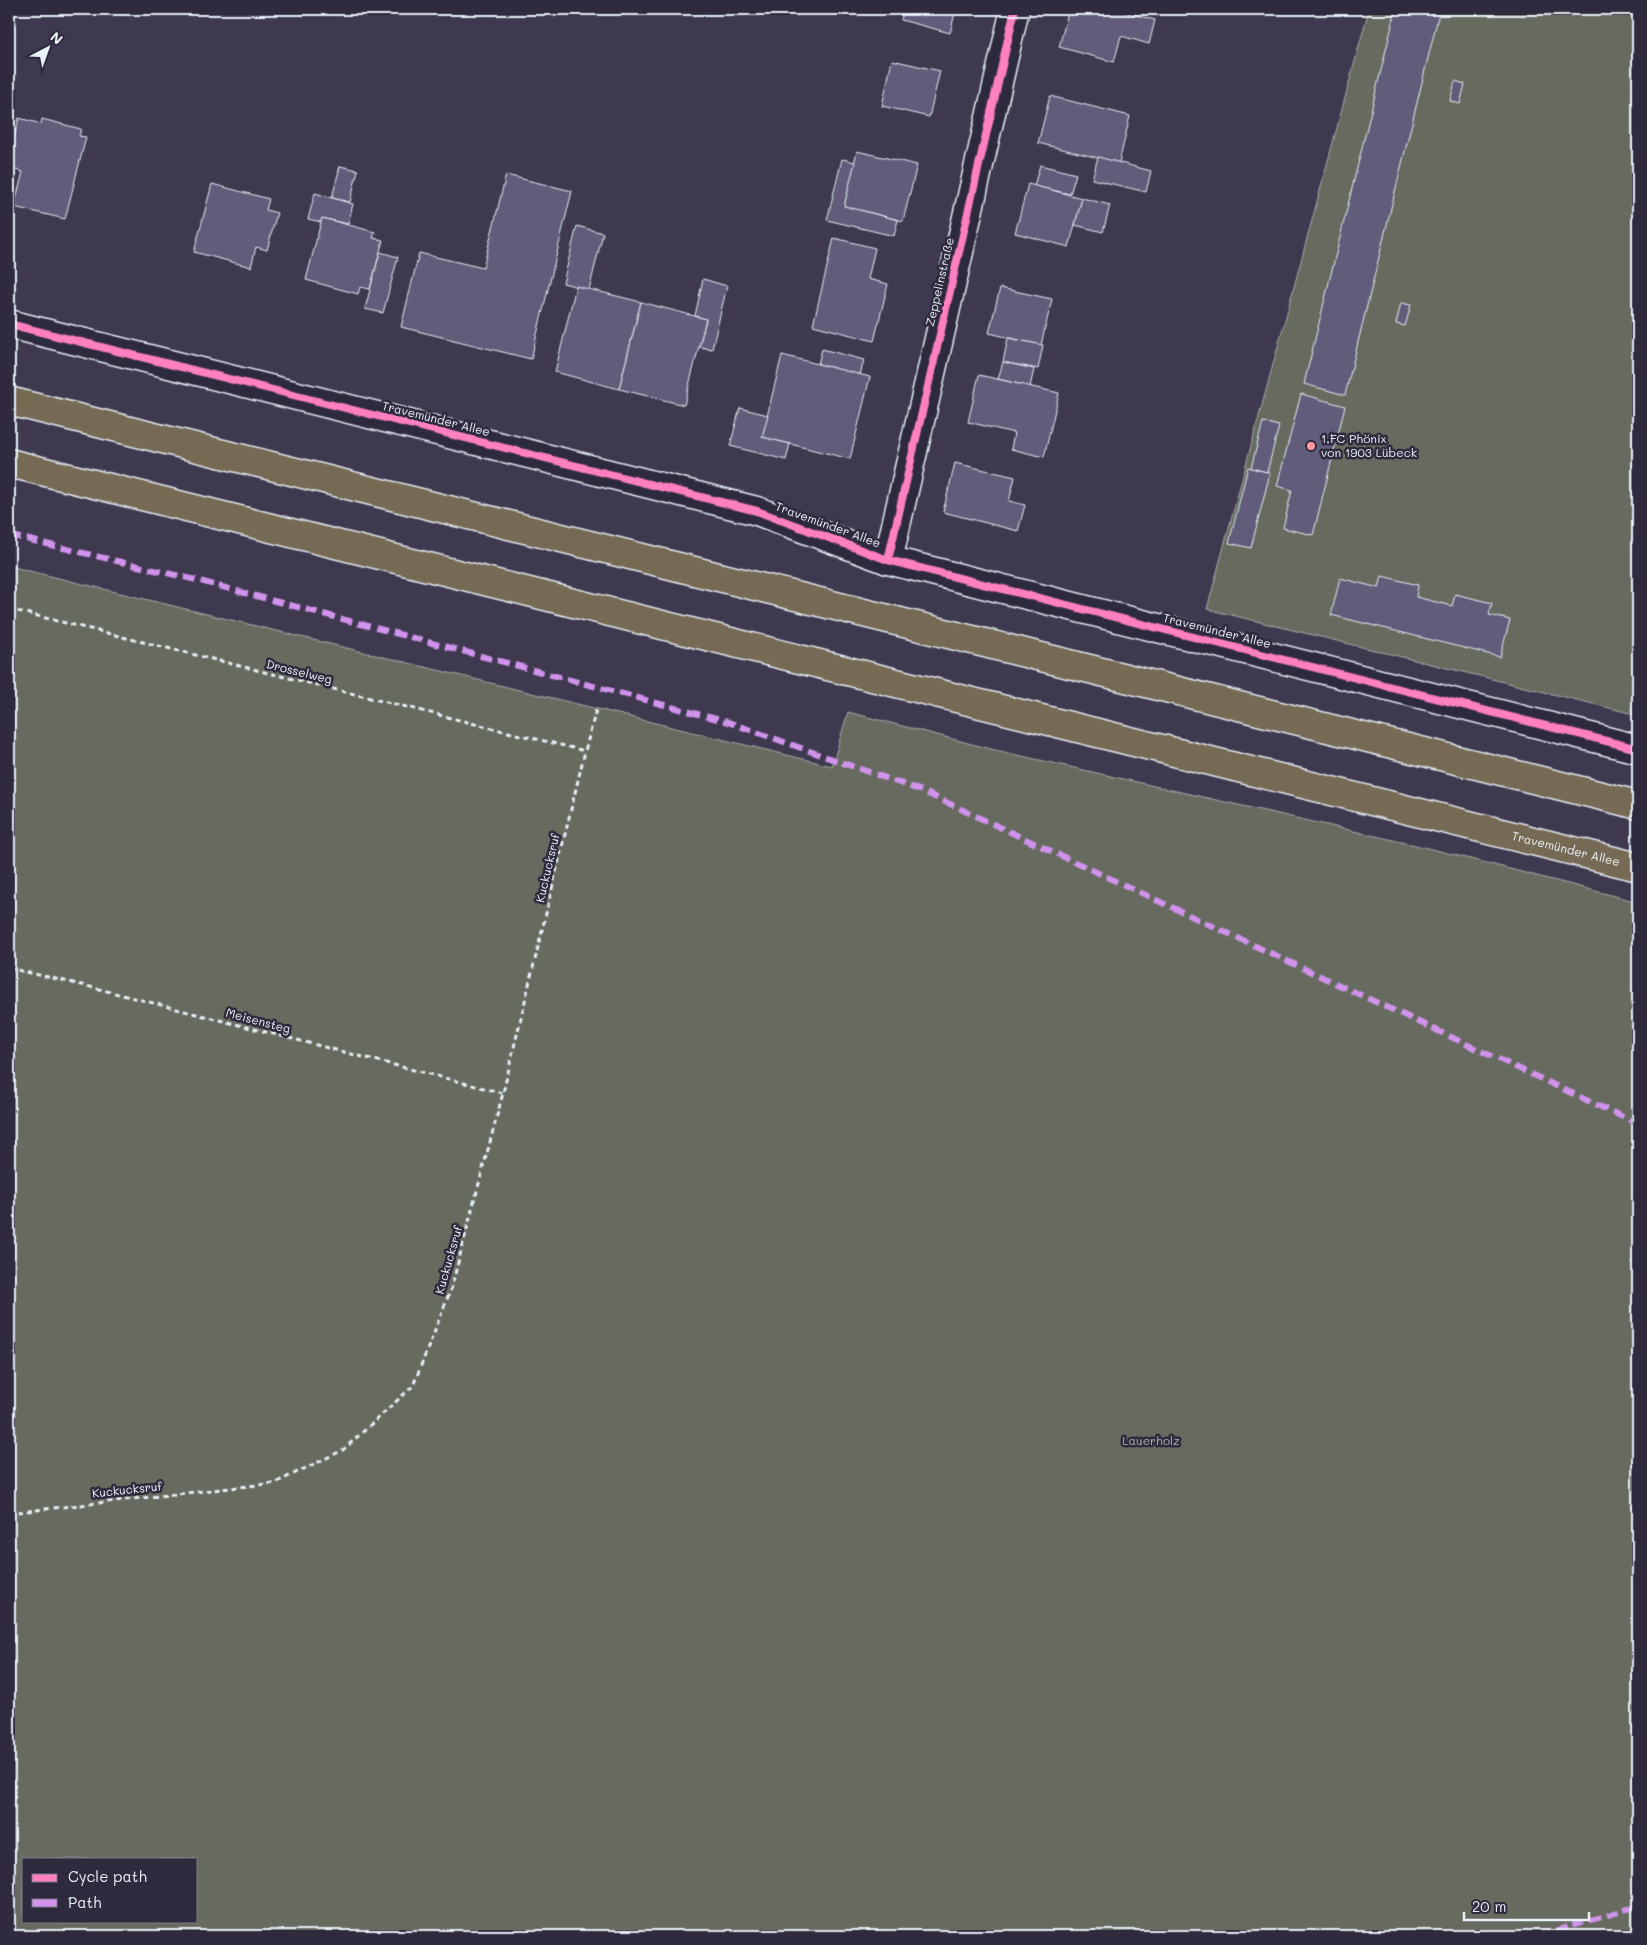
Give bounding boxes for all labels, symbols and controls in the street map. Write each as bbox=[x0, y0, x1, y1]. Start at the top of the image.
north arrow bbox=[22, 22, 72, 72]
text: N bbox=[47, 27, 67, 48]
street label: Zeppelinstraße bbox=[921, 236, 957, 328]
street label: Travemünder Allee bbox=[381, 397, 492, 439]
place label: 1.FC Phönix von 1903 Lübeck bbox=[1321, 430, 1417, 460]
marker: 1.FC Phönix von 1903 Lübeck bbox=[1305, 440, 1317, 452]
street label: Travemünder Allee bbox=[774, 498, 883, 551]
street label: Travemünder Allee bbox=[1162, 609, 1273, 651]
street label: Drosselweg bbox=[265, 655, 334, 687]
street label: Travemünder Allee bbox=[1510, 827, 1622, 869]
street label: Kuckucksruf bbox=[531, 831, 563, 904]
street label: Meisensteg bbox=[224, 1004, 292, 1036]
street label: Kuckucksruf bbox=[431, 1223, 466, 1296]
park label: Lauerholz bbox=[1122, 1432, 1180, 1448]
street label: Kuckucksruf bbox=[91, 1477, 163, 1501]
legend bbox=[22, 1858, 198, 1922]
text: Cycle path bbox=[68, 1866, 147, 1886]
scale bar bbox=[1464, 1890, 1590, 1922]
text: Path bbox=[68, 1892, 102, 1912]
text: 20 m bbox=[1472, 1896, 1506, 1916]

